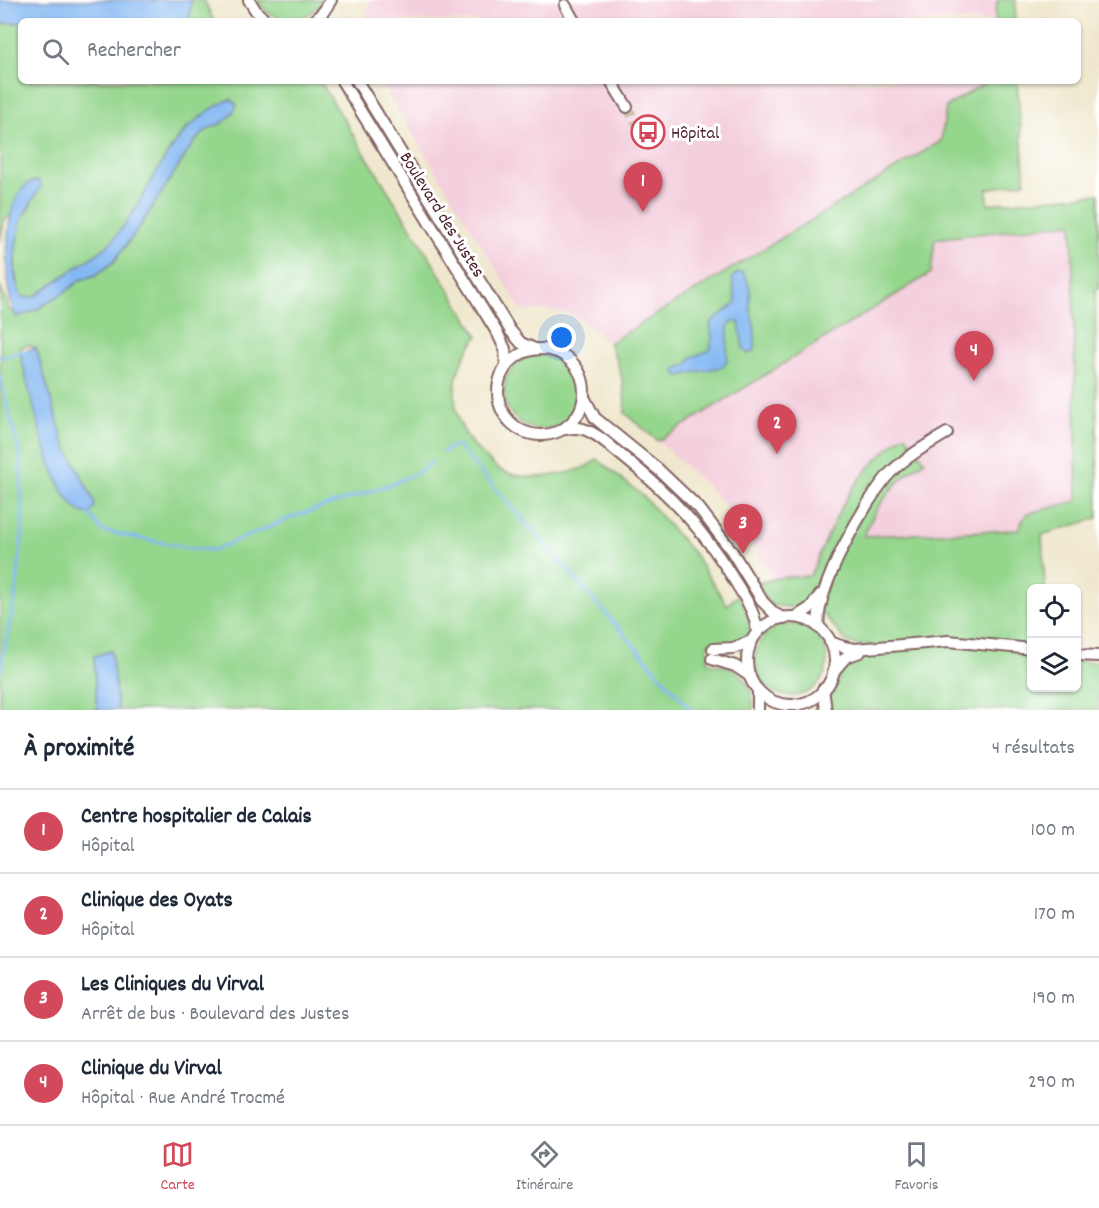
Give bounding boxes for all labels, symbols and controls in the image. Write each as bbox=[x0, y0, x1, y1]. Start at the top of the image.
search box bbox=[18, 18, 1081, 84]
icon: search bbox=[39, 35, 72, 68]
text: Rechercher bbox=[87, 36, 181, 67]
bus stop icon: Hôpital bbox=[630, 114, 666, 150]
place label: Hôpital bbox=[671, 122, 720, 147]
street label: Boulevard des Justes bbox=[392, 148, 490, 283]
pin: 1 bbox=[624, 162, 662, 212]
your location bbox=[547, 323, 576, 352]
pin: 4 bbox=[954, 332, 994, 381]
pin: 2 bbox=[758, 404, 796, 454]
pin: 3 bbox=[724, 504, 762, 554]
map controls bbox=[1027, 584, 1081, 692]
button: locate bbox=[1027, 584, 1081, 638]
button: layers bbox=[1027, 638, 1081, 692]
text: À proximité bbox=[24, 731, 134, 768]
text: 4 résultats bbox=[992, 735, 1075, 763]
text: Centre hospitalier de Calais bbox=[81, 802, 312, 833]
text: 1 bbox=[41, 817, 46, 845]
text: 100 m bbox=[1031, 817, 1075, 845]
text: Hôpital bbox=[81, 833, 135, 861]
text: Clinique des Oyats bbox=[81, 886, 233, 917]
text: 2 bbox=[39, 901, 48, 929]
text: 170 m bbox=[1034, 901, 1075, 929]
text: Hôpital bbox=[81, 917, 135, 945]
text: Les Cliniques du Virval bbox=[81, 970, 264, 1001]
text: 3 bbox=[39, 985, 48, 1013]
text: 190 m bbox=[1032, 985, 1075, 1013]
text: Arrêt de bus · Boulevard des Justes bbox=[81, 1001, 349, 1029]
text: Clinique du Virval bbox=[81, 1054, 222, 1085]
text: 4 bbox=[39, 1069, 48, 1097]
text: 290 m bbox=[1028, 1069, 1075, 1097]
text: Hôpital · Rue André Trocmé bbox=[81, 1085, 285, 1113]
tab: Carte bbox=[161, 1138, 195, 1197]
tab: Itinéraire bbox=[516, 1138, 573, 1197]
tab: Favoris bbox=[894, 1138, 938, 1197]

